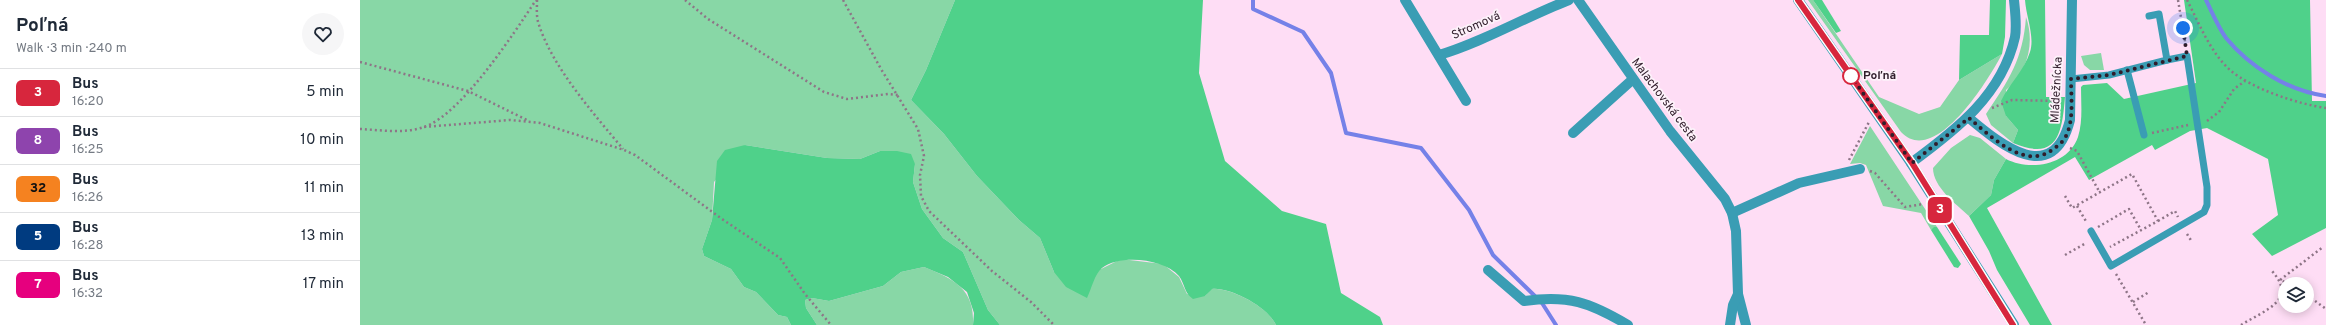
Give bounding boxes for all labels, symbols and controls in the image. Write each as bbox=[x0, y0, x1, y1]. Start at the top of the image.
street label: Stromová bbox=[1449, 8, 1503, 44]
button: heart bbox=[302, 13, 344, 55]
text: Poľná bbox=[16, 14, 69, 38]
your location bbox=[2173, 18, 2193, 38]
text: Walk · 3 min · 240 m bbox=[16, 41, 127, 57]
street label: Malachovská cesta bbox=[1627, 55, 1701, 145]
street label: Mládežnícka bbox=[2047, 56, 2067, 124]
marker: Poľná bbox=[1842, 67, 1860, 85]
place label: Poľná bbox=[1863, 68, 1896, 84]
text: Bus bbox=[72, 75, 99, 94]
text: 5 min bbox=[306, 83, 344, 102]
text: 3 bbox=[34, 84, 42, 101]
text: 16:20 bbox=[72, 94, 104, 110]
text: Bus bbox=[72, 123, 99, 142]
text: 10 min bbox=[300, 131, 344, 150]
text: 8 bbox=[34, 132, 42, 149]
text: 16:25 bbox=[72, 142, 104, 158]
text: Bus bbox=[72, 171, 99, 190]
text: 11 min bbox=[304, 179, 344, 198]
text: 32 bbox=[30, 180, 46, 197]
text: 16:26 bbox=[72, 190, 103, 206]
line badge: 3 bbox=[1927, 197, 1953, 223]
text: 3 bbox=[1936, 201, 1944, 218]
text: Bus bbox=[72, 219, 99, 238]
text: 13 min bbox=[301, 227, 344, 246]
text: 5 bbox=[34, 228, 42, 245]
text: 16:28 bbox=[72, 238, 103, 254]
text: Bus bbox=[72, 267, 99, 286]
text: 17 min bbox=[303, 275, 344, 294]
text: 7 bbox=[34, 276, 42, 293]
map controls bbox=[2278, 277, 2314, 313]
button: layers bbox=[2278, 277, 2314, 313]
text: 16:32 bbox=[72, 286, 103, 302]

